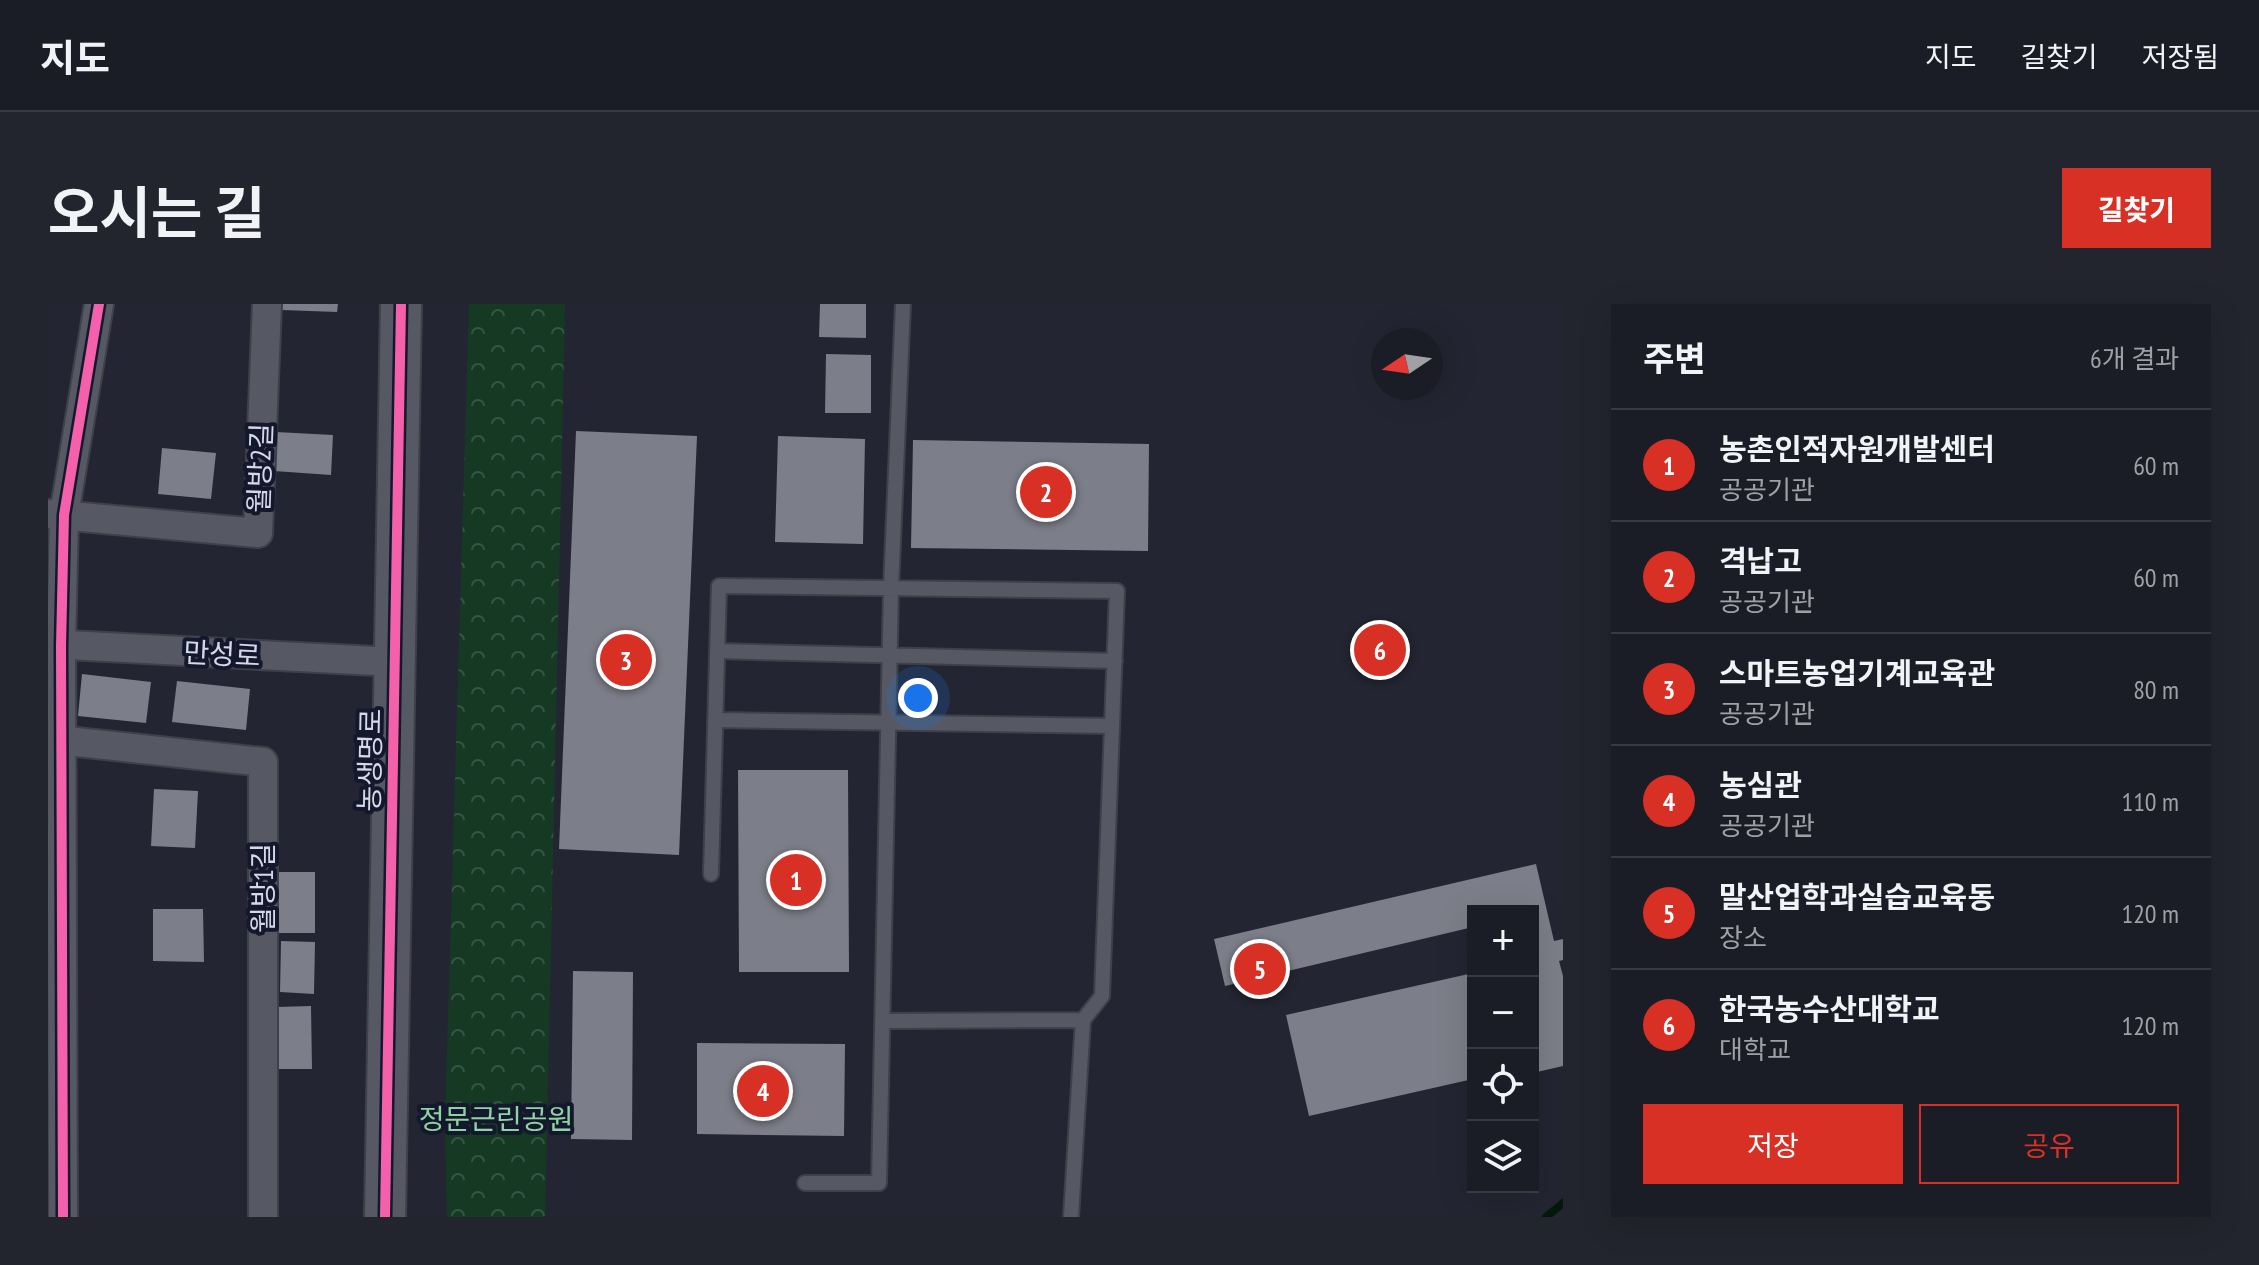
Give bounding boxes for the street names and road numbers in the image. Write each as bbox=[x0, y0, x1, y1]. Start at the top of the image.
street label: 월방2길 bbox=[239, 422, 280, 514]
street label: 만성로 bbox=[182, 633, 262, 674]
street label: 농생명로 bbox=[350, 708, 389, 812]
street label: 월방1길 bbox=[244, 843, 281, 933]

